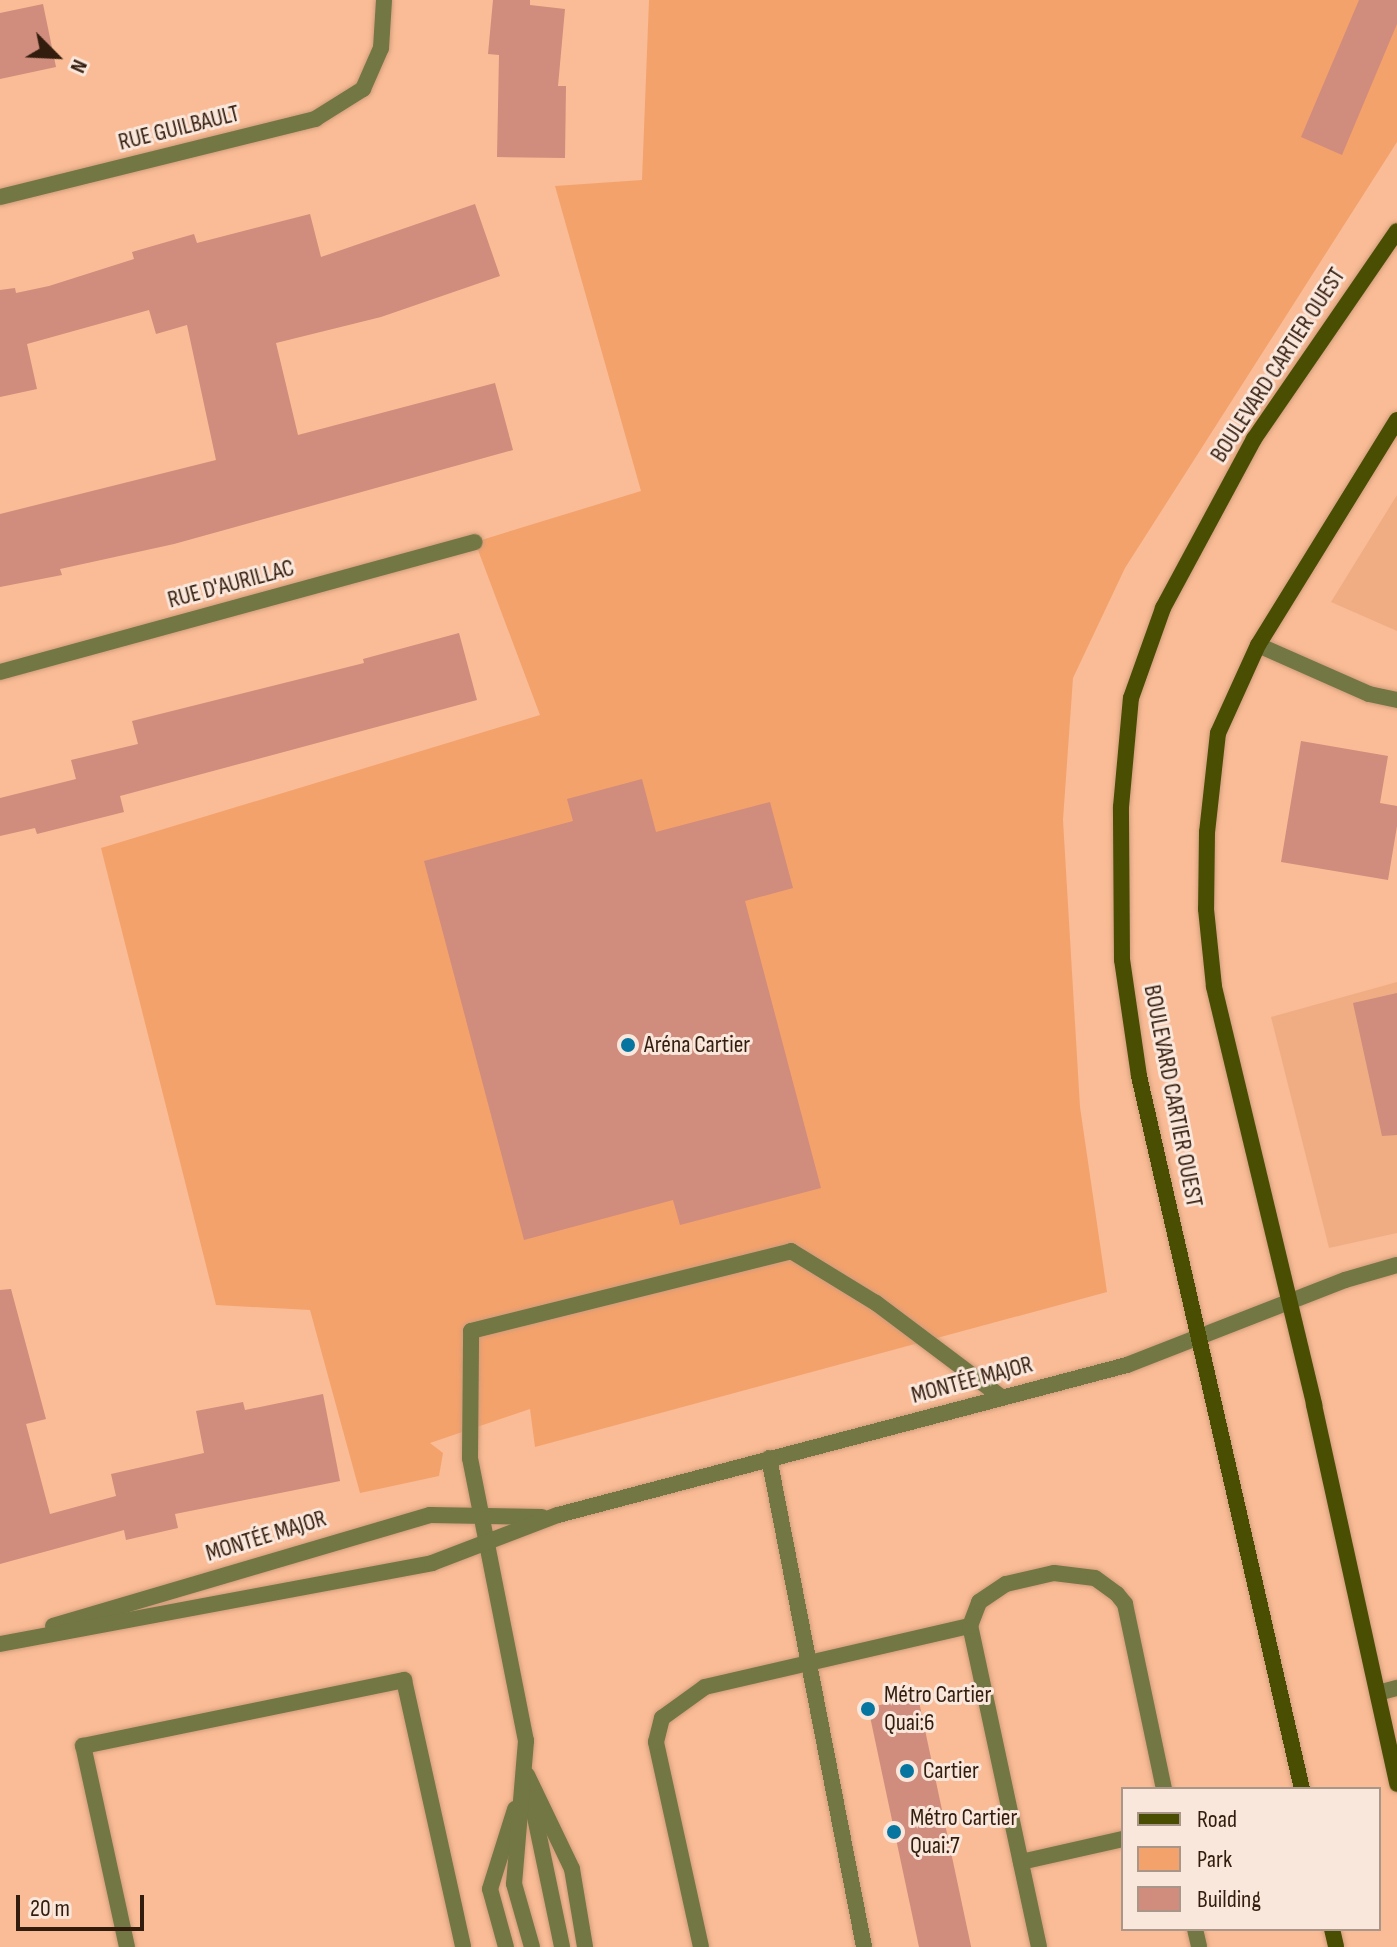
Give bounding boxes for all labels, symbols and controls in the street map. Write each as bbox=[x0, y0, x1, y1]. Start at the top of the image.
north arrow bbox=[16, 16, 96, 96]
text: N bbox=[64, 55, 93, 77]
street label: RUE GUILBAULT bbox=[115, 99, 243, 157]
street label: BOULEVARD CARTIER OUEST bbox=[1204, 262, 1352, 468]
street label: RUE D'AURILLAC bbox=[165, 553, 297, 615]
street label: BOULEVARD CARTIER OUEST bbox=[1137, 982, 1209, 1210]
place label: Aréna Cartier bbox=[644, 1031, 750, 1059]
marker: Aréna Cartier bbox=[619, 1036, 637, 1054]
street label: MONTÉE MAJOR bbox=[908, 1350, 1036, 1410]
street label: MONTÉE MAJOR bbox=[202, 1504, 330, 1568]
place label: Métro Cartier Quai:6 bbox=[884, 1681, 991, 1737]
marker: Métro Cartier Quai:6 bbox=[859, 1700, 877, 1718]
place label: Cartier bbox=[923, 1757, 979, 1785]
marker: Cartier bbox=[898, 1762, 916, 1780]
legend bbox=[1121, 1787, 1381, 1931]
place label: Métro Cartier Quai:7 bbox=[910, 1804, 1017, 1860]
text: Road bbox=[1197, 1805, 1237, 1834]
marker: Métro Cartier Quai:7 bbox=[885, 1823, 903, 1841]
text: Park bbox=[1197, 1845, 1232, 1874]
scale bar bbox=[20, 1879, 148, 1929]
text: Building bbox=[1197, 1885, 1261, 1914]
text: 20 m bbox=[30, 1894, 70, 1923]

